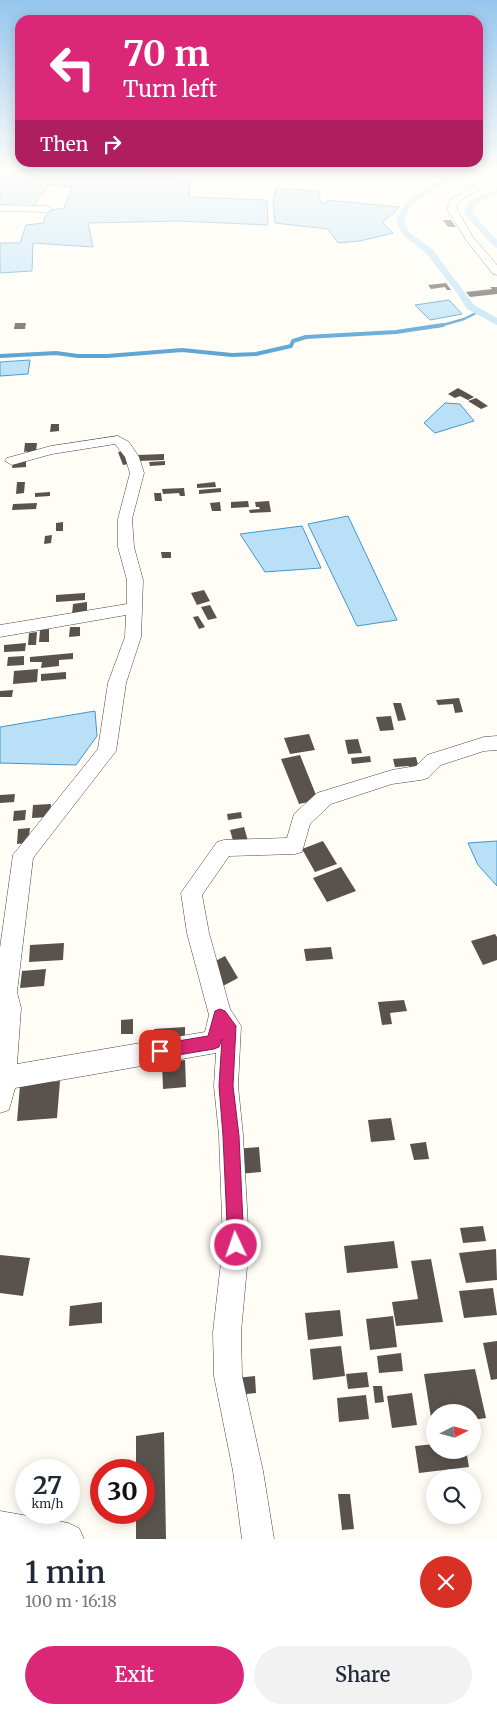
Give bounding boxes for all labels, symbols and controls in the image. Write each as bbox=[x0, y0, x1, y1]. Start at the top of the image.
text: 70 m bbox=[123, 32, 210, 76]
icon: left bbox=[40, 35, 105, 100]
text: Turn left bbox=[123, 75, 217, 103]
icon: right bbox=[98, 130, 126, 158]
text: Then bbox=[40, 132, 88, 156]
pin bbox=[139, 1030, 181, 1072]
icon: arrive bbox=[146, 1037, 174, 1065]
position arrow bbox=[209, 1218, 261, 1270]
north arrow bbox=[426, 1404, 481, 1459]
map controls bbox=[426, 1404, 481, 1524]
speed limit sign: 30 bbox=[90, 1459, 155, 1524]
text: 27 bbox=[33, 1469, 62, 1501]
button: search bbox=[426, 1469, 481, 1524]
text: km/h bbox=[32, 1496, 63, 1511]
text: 1 min bbox=[25, 1553, 106, 1591]
button: close bbox=[420, 1556, 472, 1608]
text: 100 m · 16:18 bbox=[25, 1591, 117, 1611]
button: Exit bbox=[25, 1646, 244, 1704]
button: Share bbox=[254, 1646, 472, 1704]

